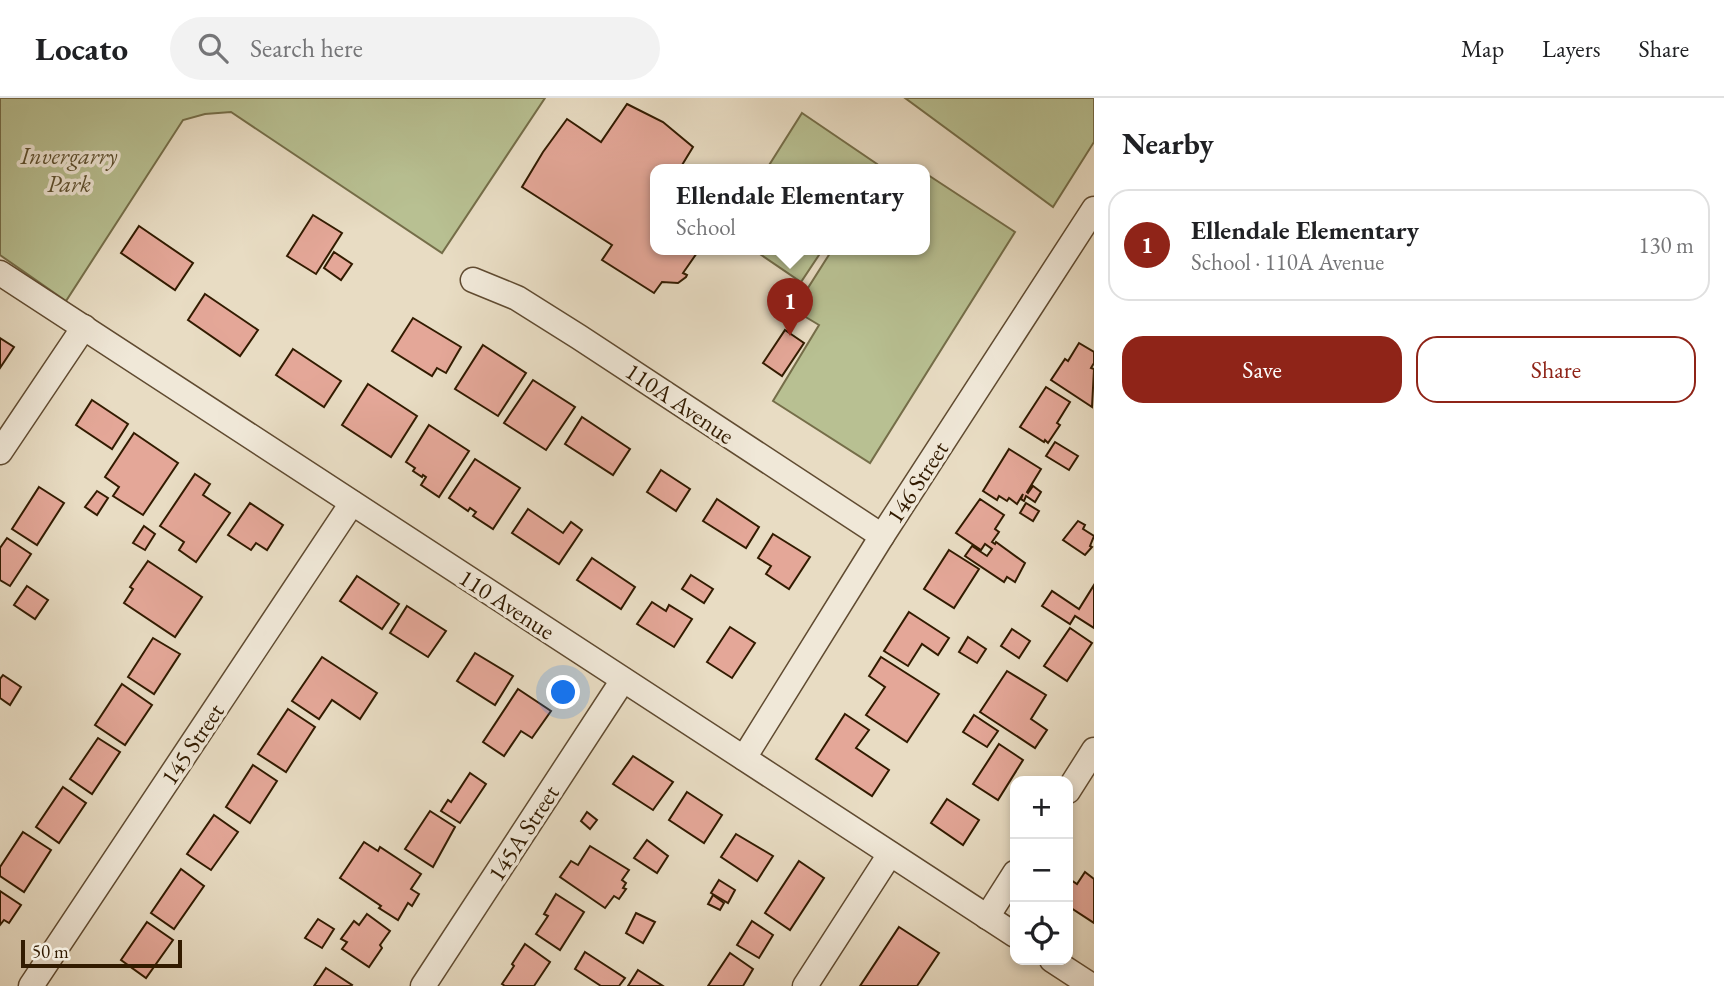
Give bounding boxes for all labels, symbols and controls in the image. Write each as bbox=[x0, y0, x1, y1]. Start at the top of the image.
search box bbox=[170, 17, 660, 80]
text: Locato bbox=[35, 27, 128, 70]
icon: search bbox=[194, 29, 232, 67]
text: Search here bbox=[250, 31, 363, 65]
text: Map bbox=[1461, 33, 1504, 64]
text: Layers bbox=[1542, 33, 1601, 64]
text: Share bbox=[1639, 33, 1689, 64]
text: Nearby bbox=[1122, 124, 1214, 163]
park label: Invergarry Park bbox=[19, 140, 118, 199]
popup bbox=[650, 164, 930, 255]
text: Ellendale Elementary bbox=[676, 178, 904, 212]
text: School bbox=[676, 212, 736, 242]
text: Ellendale Elementary bbox=[1191, 213, 1419, 247]
text: 1 bbox=[1141, 230, 1153, 260]
text: 130 m bbox=[1638, 230, 1694, 260]
text: School · 110A Avenue bbox=[1191, 247, 1384, 277]
pin: 1 bbox=[767, 278, 813, 336]
button: Save bbox=[1122, 336, 1402, 403]
button: Share bbox=[1416, 336, 1696, 403]
street label: 110A Avenue bbox=[620, 355, 740, 451]
street label: 146 Street bbox=[879, 435, 955, 529]
street label: 110 Avenue bbox=[453, 562, 561, 646]
your location bbox=[546, 675, 580, 709]
street label: 145 Street bbox=[153, 697, 231, 791]
map controls bbox=[1010, 776, 1073, 965]
button: + bbox=[1010, 776, 1073, 839]
street label: 145A Street bbox=[480, 779, 566, 887]
button: − bbox=[1010, 839, 1073, 902]
button: locate bbox=[1010, 902, 1073, 965]
scale bar bbox=[21, 937, 182, 969]
text: 50 m bbox=[32, 939, 69, 964]

